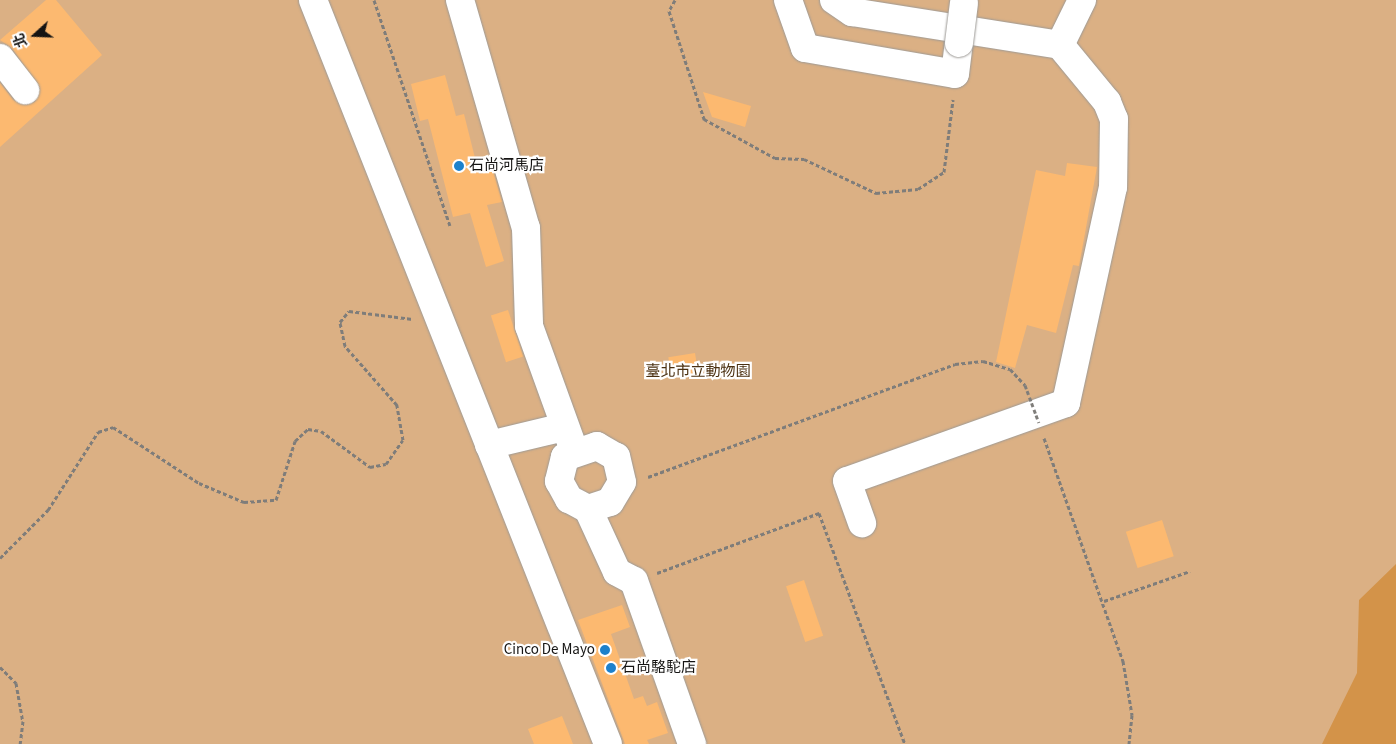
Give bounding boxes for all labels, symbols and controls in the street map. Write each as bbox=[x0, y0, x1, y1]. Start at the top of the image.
north arrow bbox=[10, 10, 60, 60]
text: 北 bbox=[9, 30, 33, 50]
place label: 石尚河馬店 bbox=[469, 157, 544, 175]
marker: 石尚河馬店 bbox=[453, 160, 465, 172]
park label: 臺北市立動物園 bbox=[646, 363, 750, 381]
place label: Cinco De Mayo bbox=[504, 641, 595, 659]
marker: Cinco De Mayo bbox=[599, 644, 611, 656]
place label: 石尚駱駝店 bbox=[621, 659, 696, 677]
marker: 石尚駱駝店 bbox=[605, 662, 617, 674]

